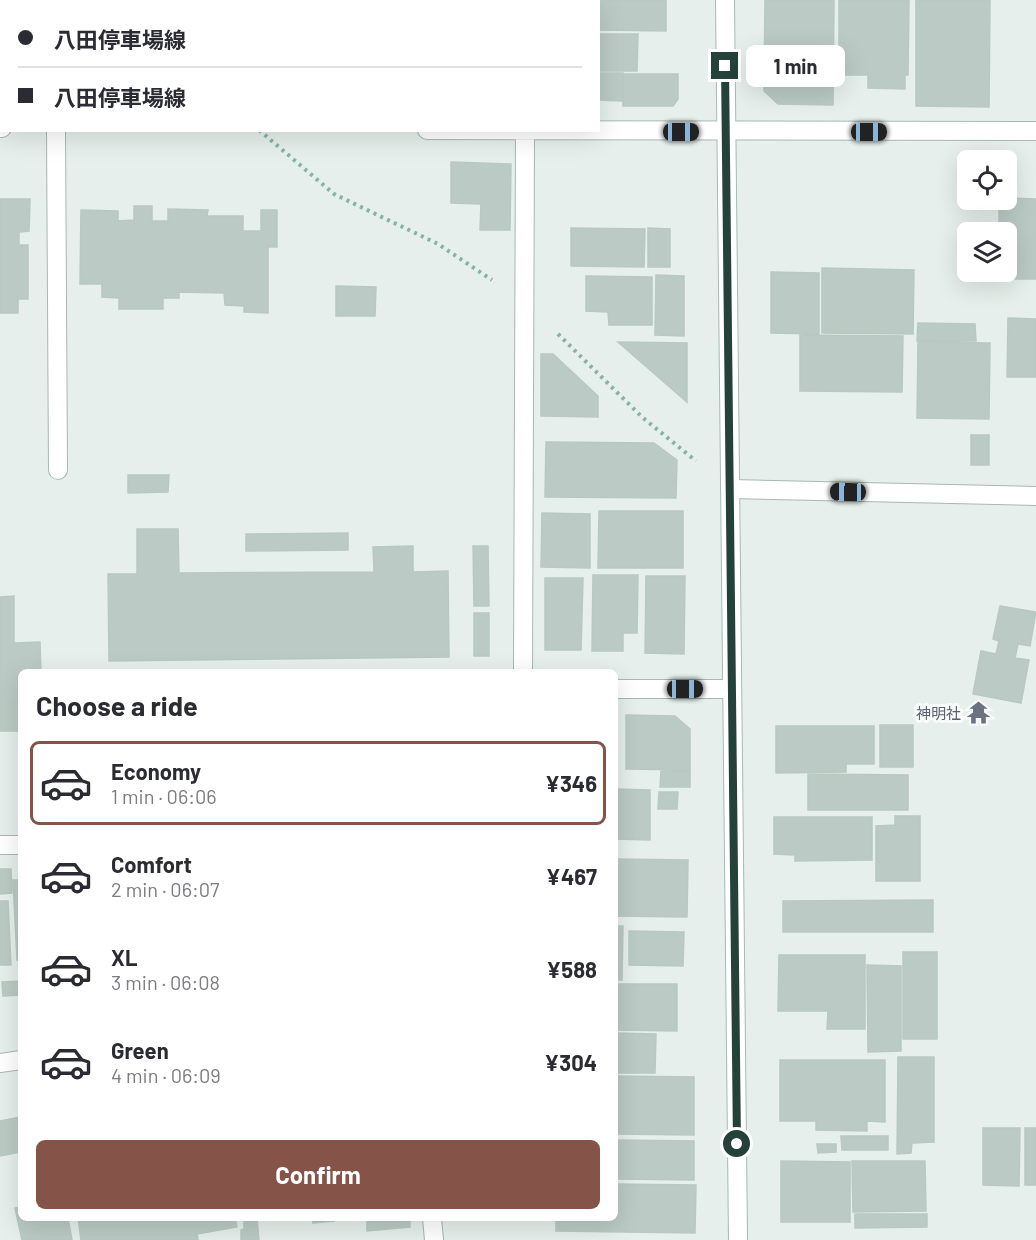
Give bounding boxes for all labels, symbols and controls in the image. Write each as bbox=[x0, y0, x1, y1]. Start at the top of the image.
text: 八田停車場線 bbox=[54, 26, 186, 52]
callout: 1 min bbox=[746, 45, 845, 87]
route end bbox=[711, 52, 738, 79]
text: 1 min bbox=[774, 54, 817, 78]
text: 八田停車場線 bbox=[54, 84, 186, 110]
car bbox=[663, 123, 699, 141]
car bbox=[851, 123, 887, 141]
map controls bbox=[957, 150, 1017, 282]
button: locate bbox=[957, 150, 1017, 210]
button: layers bbox=[957, 222, 1017, 282]
car bbox=[830, 483, 866, 501]
car bbox=[667, 680, 703, 698]
text: Choose a ride bbox=[36, 689, 198, 721]
temple icon: 神明社 bbox=[966, 700, 992, 726]
place label: 神明社 bbox=[916, 704, 961, 722]
icon: car bbox=[39, 756, 93, 810]
text: Economy bbox=[111, 758, 201, 784]
text: ¥346 bbox=[545, 770, 597, 796]
text: 1 min · 06:06 bbox=[111, 784, 217, 808]
icon: car bbox=[39, 849, 93, 903]
text: Comfort bbox=[111, 851, 192, 877]
text: ¥467 bbox=[546, 863, 597, 889]
text: 2 min · 06:07 bbox=[111, 877, 219, 901]
icon: car bbox=[39, 942, 93, 996]
text: XL bbox=[111, 944, 137, 970]
text: ¥588 bbox=[546, 956, 597, 982]
text: 3 min · 06:08 bbox=[111, 970, 220, 994]
icon: car bbox=[39, 1035, 93, 1089]
text: Green bbox=[111, 1037, 169, 1063]
text: ¥304 bbox=[544, 1049, 597, 1075]
text: 4 min · 06:09 bbox=[111, 1063, 221, 1087]
route start bbox=[723, 1130, 750, 1157]
button: Confirm bbox=[36, 1140, 600, 1209]

